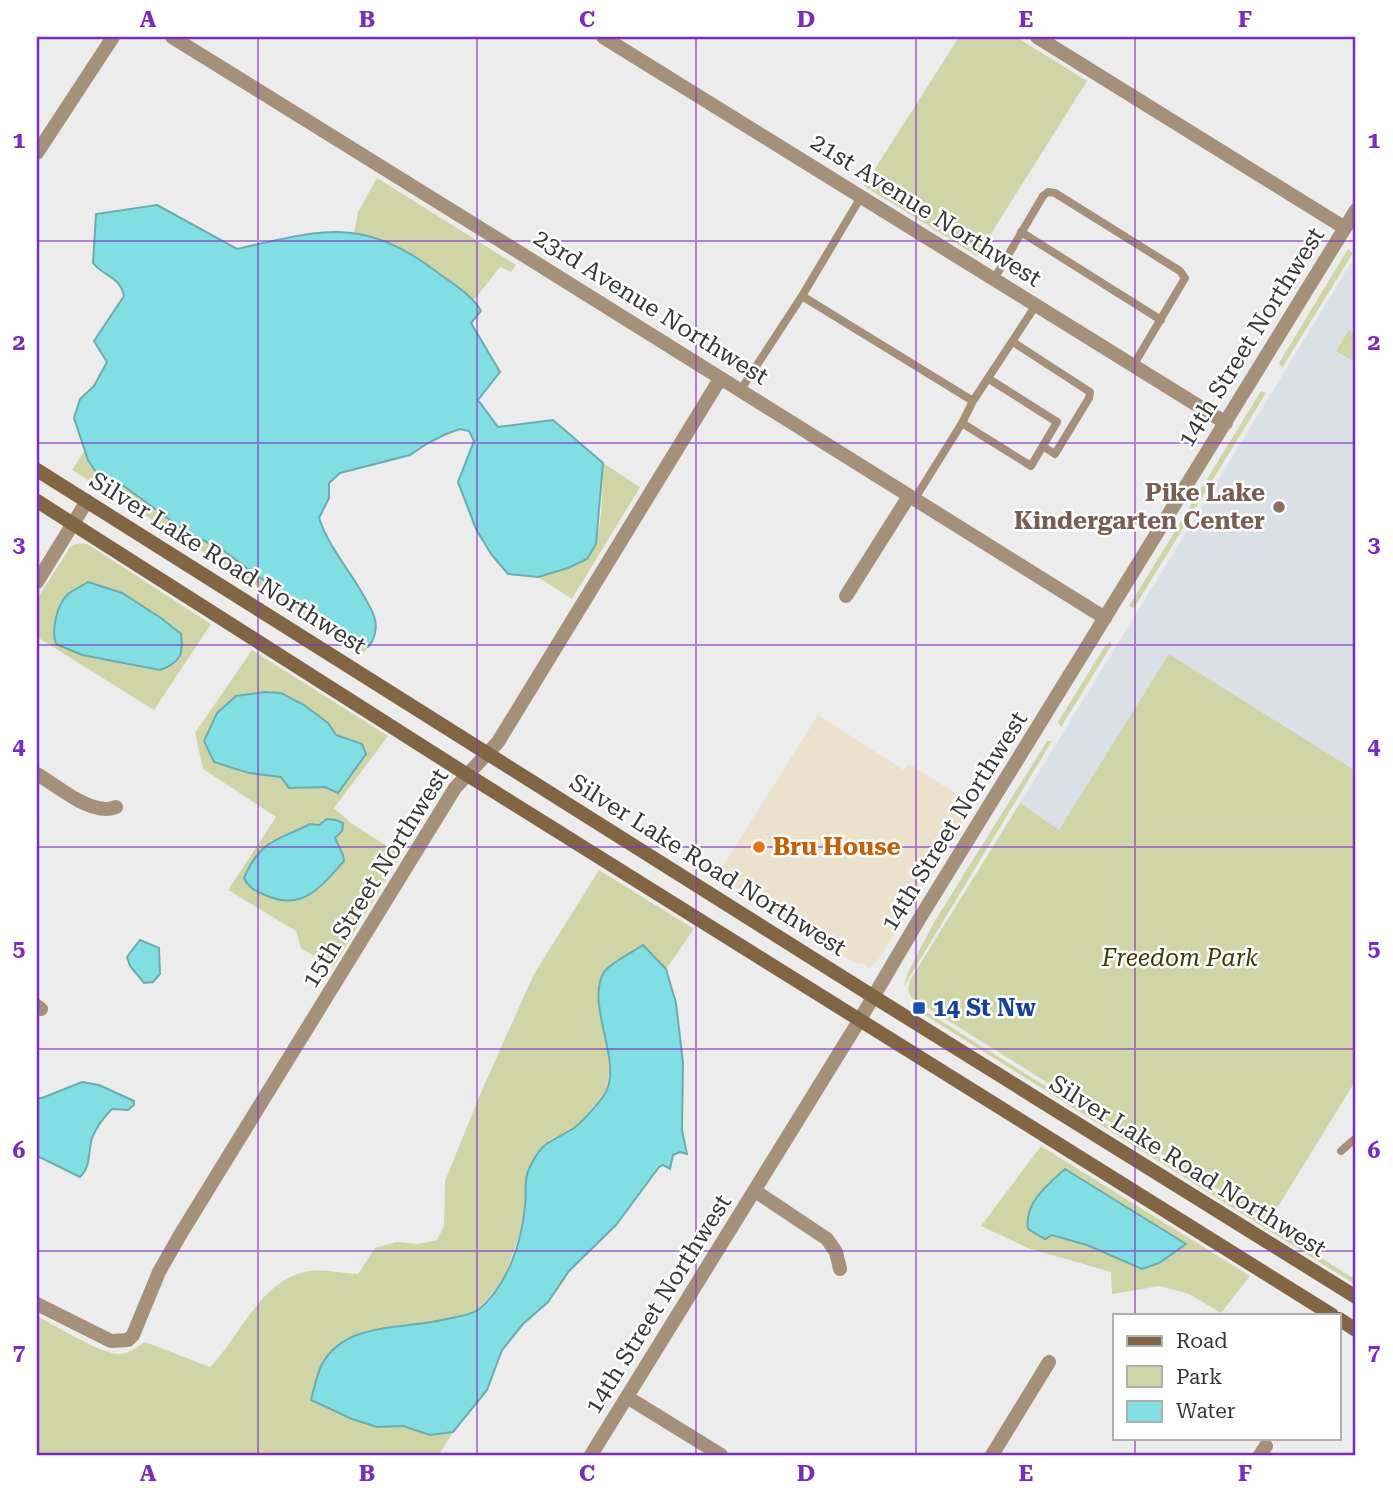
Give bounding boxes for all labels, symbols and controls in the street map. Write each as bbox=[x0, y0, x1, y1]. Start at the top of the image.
text: A bbox=[140, 6, 157, 33]
text: B bbox=[359, 6, 375, 33]
text: C bbox=[579, 6, 595, 33]
text: D bbox=[797, 6, 815, 33]
text: E bbox=[1019, 6, 1033, 33]
text: F bbox=[1238, 6, 1252, 33]
text: 1 bbox=[13, 127, 26, 154]
text: 1 bbox=[1368, 127, 1381, 154]
street label: 21st Avenue Northwest bbox=[806, 128, 1046, 292]
street label: 14th Street Northwest bbox=[1172, 222, 1330, 452]
street label: 23rd Avenue Northwest bbox=[529, 223, 773, 391]
text: 2 bbox=[13, 329, 25, 356]
text: 2 bbox=[1368, 329, 1380, 356]
street label: Silver Lake Road Northwest bbox=[85, 466, 371, 660]
place label: Pike Lake Kindergarten Center bbox=[1014, 479, 1265, 535]
marker: Pike Lake Kindergarten Center bbox=[1271, 499, 1287, 515]
text: 3 bbox=[13, 531, 26, 558]
text: 3 bbox=[1368, 531, 1381, 558]
street label: 14th Street Northwest bbox=[875, 706, 1033, 936]
text: 4 bbox=[13, 733, 26, 760]
text: 4 bbox=[1368, 733, 1381, 760]
street label: 15th Street Northwest bbox=[296, 763, 454, 993]
street label: Silver Lake Road Northwest bbox=[565, 768, 851, 962]
place label: Bru House bbox=[773, 833, 901, 861]
marker: Bru House bbox=[751, 839, 767, 855]
text: 5 bbox=[13, 935, 26, 962]
text: 5 bbox=[1368, 935, 1381, 962]
park label: Freedom Park bbox=[1101, 944, 1258, 972]
place label: 14 St Nw bbox=[933, 994, 1036, 1022]
marker: 14 St Nw bbox=[911, 1000, 927, 1016]
street label: Silver Lake Road Northwest bbox=[1045, 1069, 1331, 1263]
text: 6 bbox=[13, 1137, 26, 1164]
text: 6 bbox=[1368, 1137, 1381, 1164]
street label: 14th Street Northwest bbox=[579, 1189, 737, 1419]
legend bbox=[1113, 1314, 1340, 1440]
text: Road bbox=[1176, 1329, 1228, 1353]
text: 7 bbox=[13, 1339, 26, 1366]
text: 7 bbox=[1368, 1339, 1381, 1366]
text: Park bbox=[1176, 1365, 1222, 1389]
text: Water bbox=[1176, 1399, 1236, 1423]
text: A bbox=[140, 1460, 157, 1487]
text: B bbox=[359, 1460, 375, 1487]
text: C bbox=[579, 1460, 595, 1487]
text: D bbox=[797, 1460, 815, 1487]
text: E bbox=[1019, 1460, 1033, 1487]
text: F bbox=[1238, 1460, 1252, 1487]

